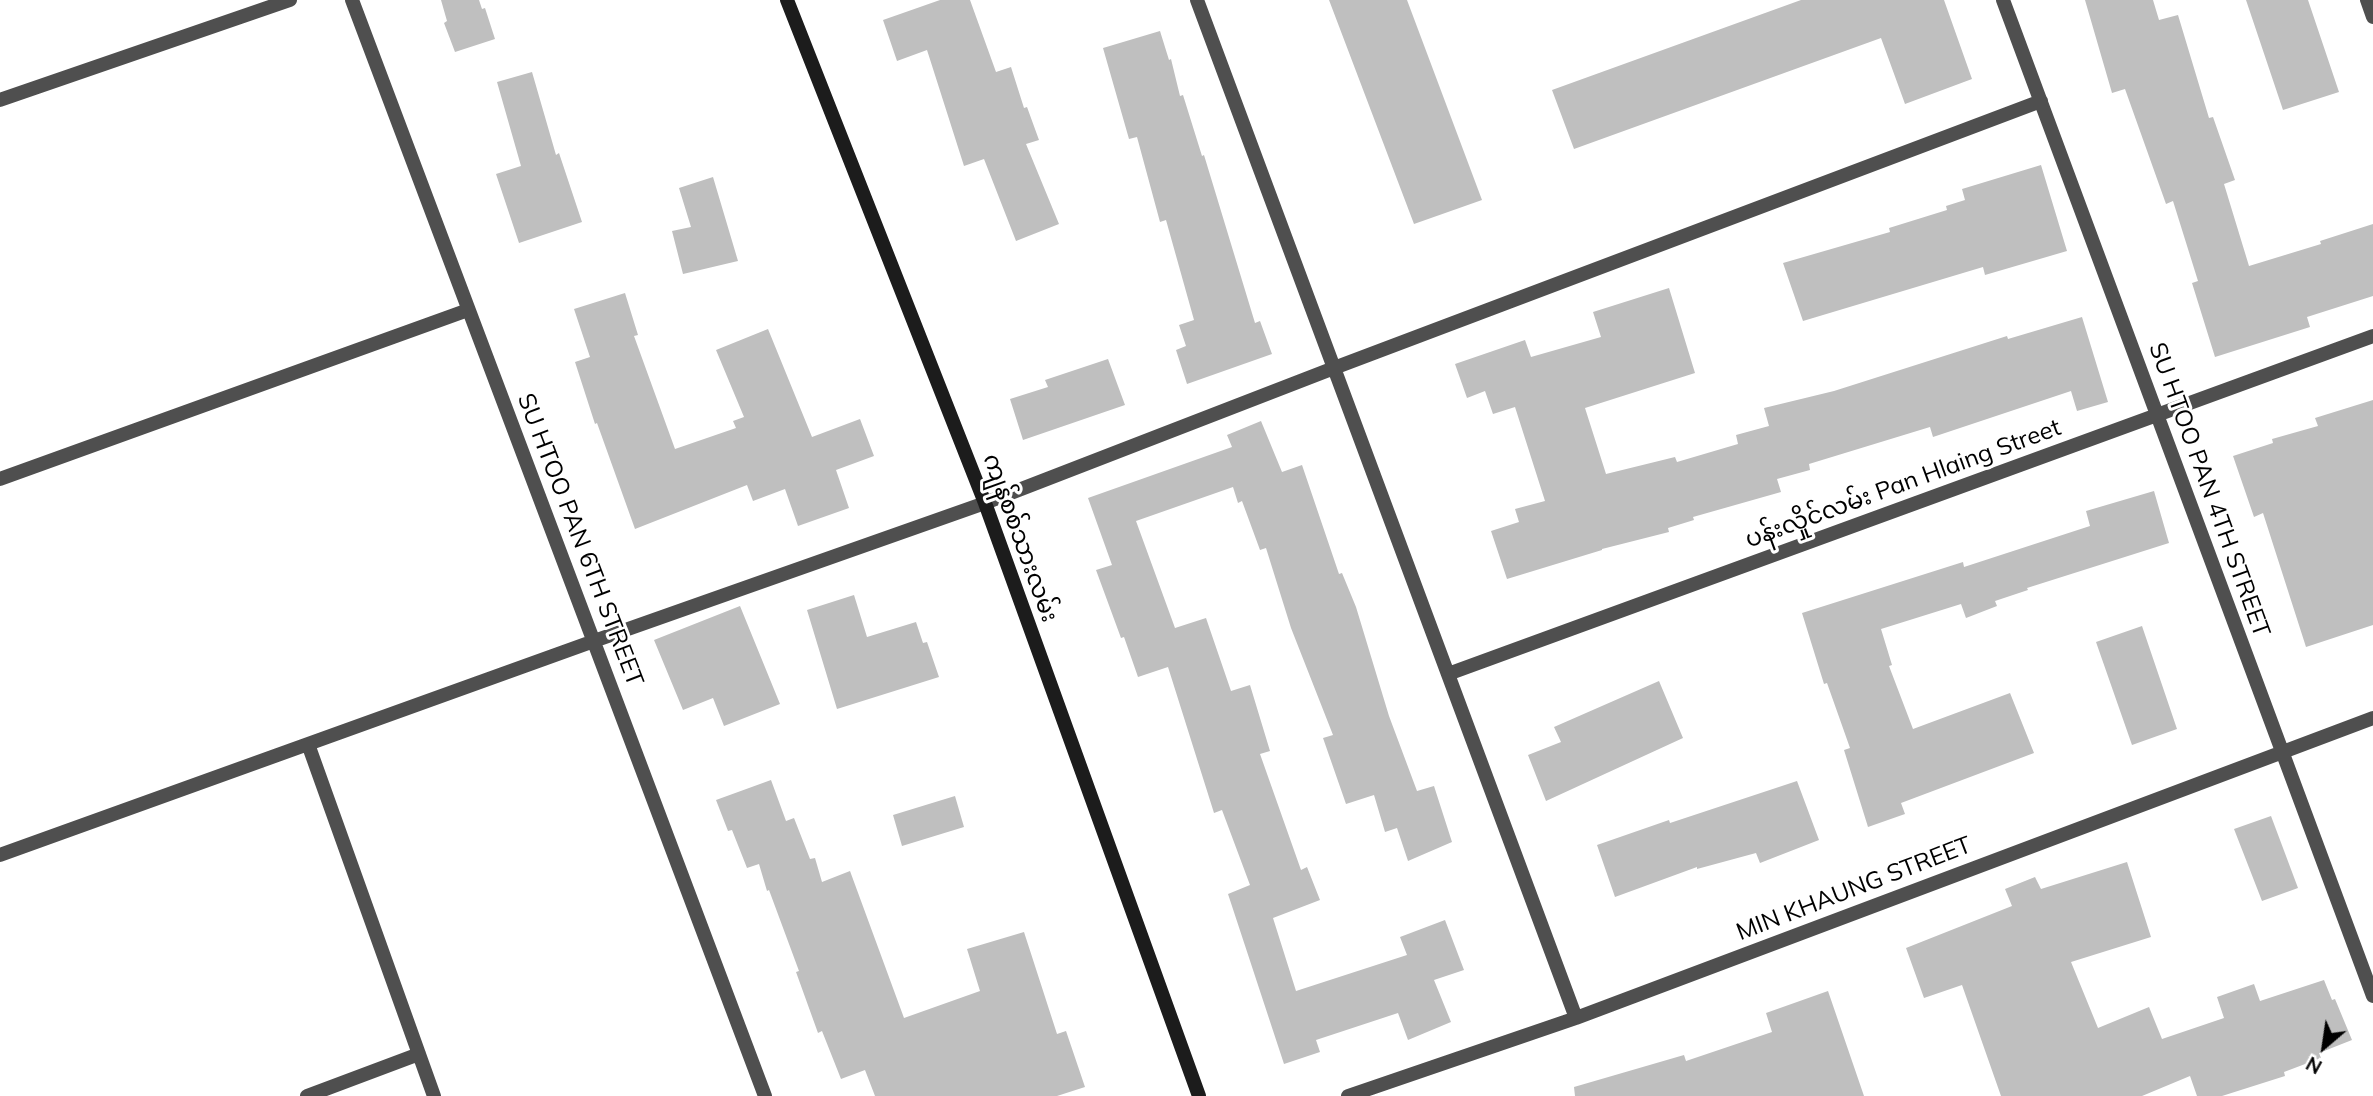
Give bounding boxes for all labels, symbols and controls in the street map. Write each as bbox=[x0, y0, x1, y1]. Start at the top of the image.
street label: SU HTOO PAN 4TH STREET bbox=[2142, 339, 2276, 641]
street label: SU HTOO PAN 6TH STREET bbox=[511, 390, 649, 690]
street label: ပန်းလှိုင်လမ်း Pan Hlaing Street bbox=[1741, 413, 2065, 555]
street label: ကျန်စစ်သားလမ်း bbox=[976, 450, 1064, 626]
street label: MIN KHAUNG STREET bbox=[1732, 831, 1976, 947]
north arrow bbox=[2289, 1012, 2359, 1082]
text: N bbox=[2302, 1051, 2326, 1079]

